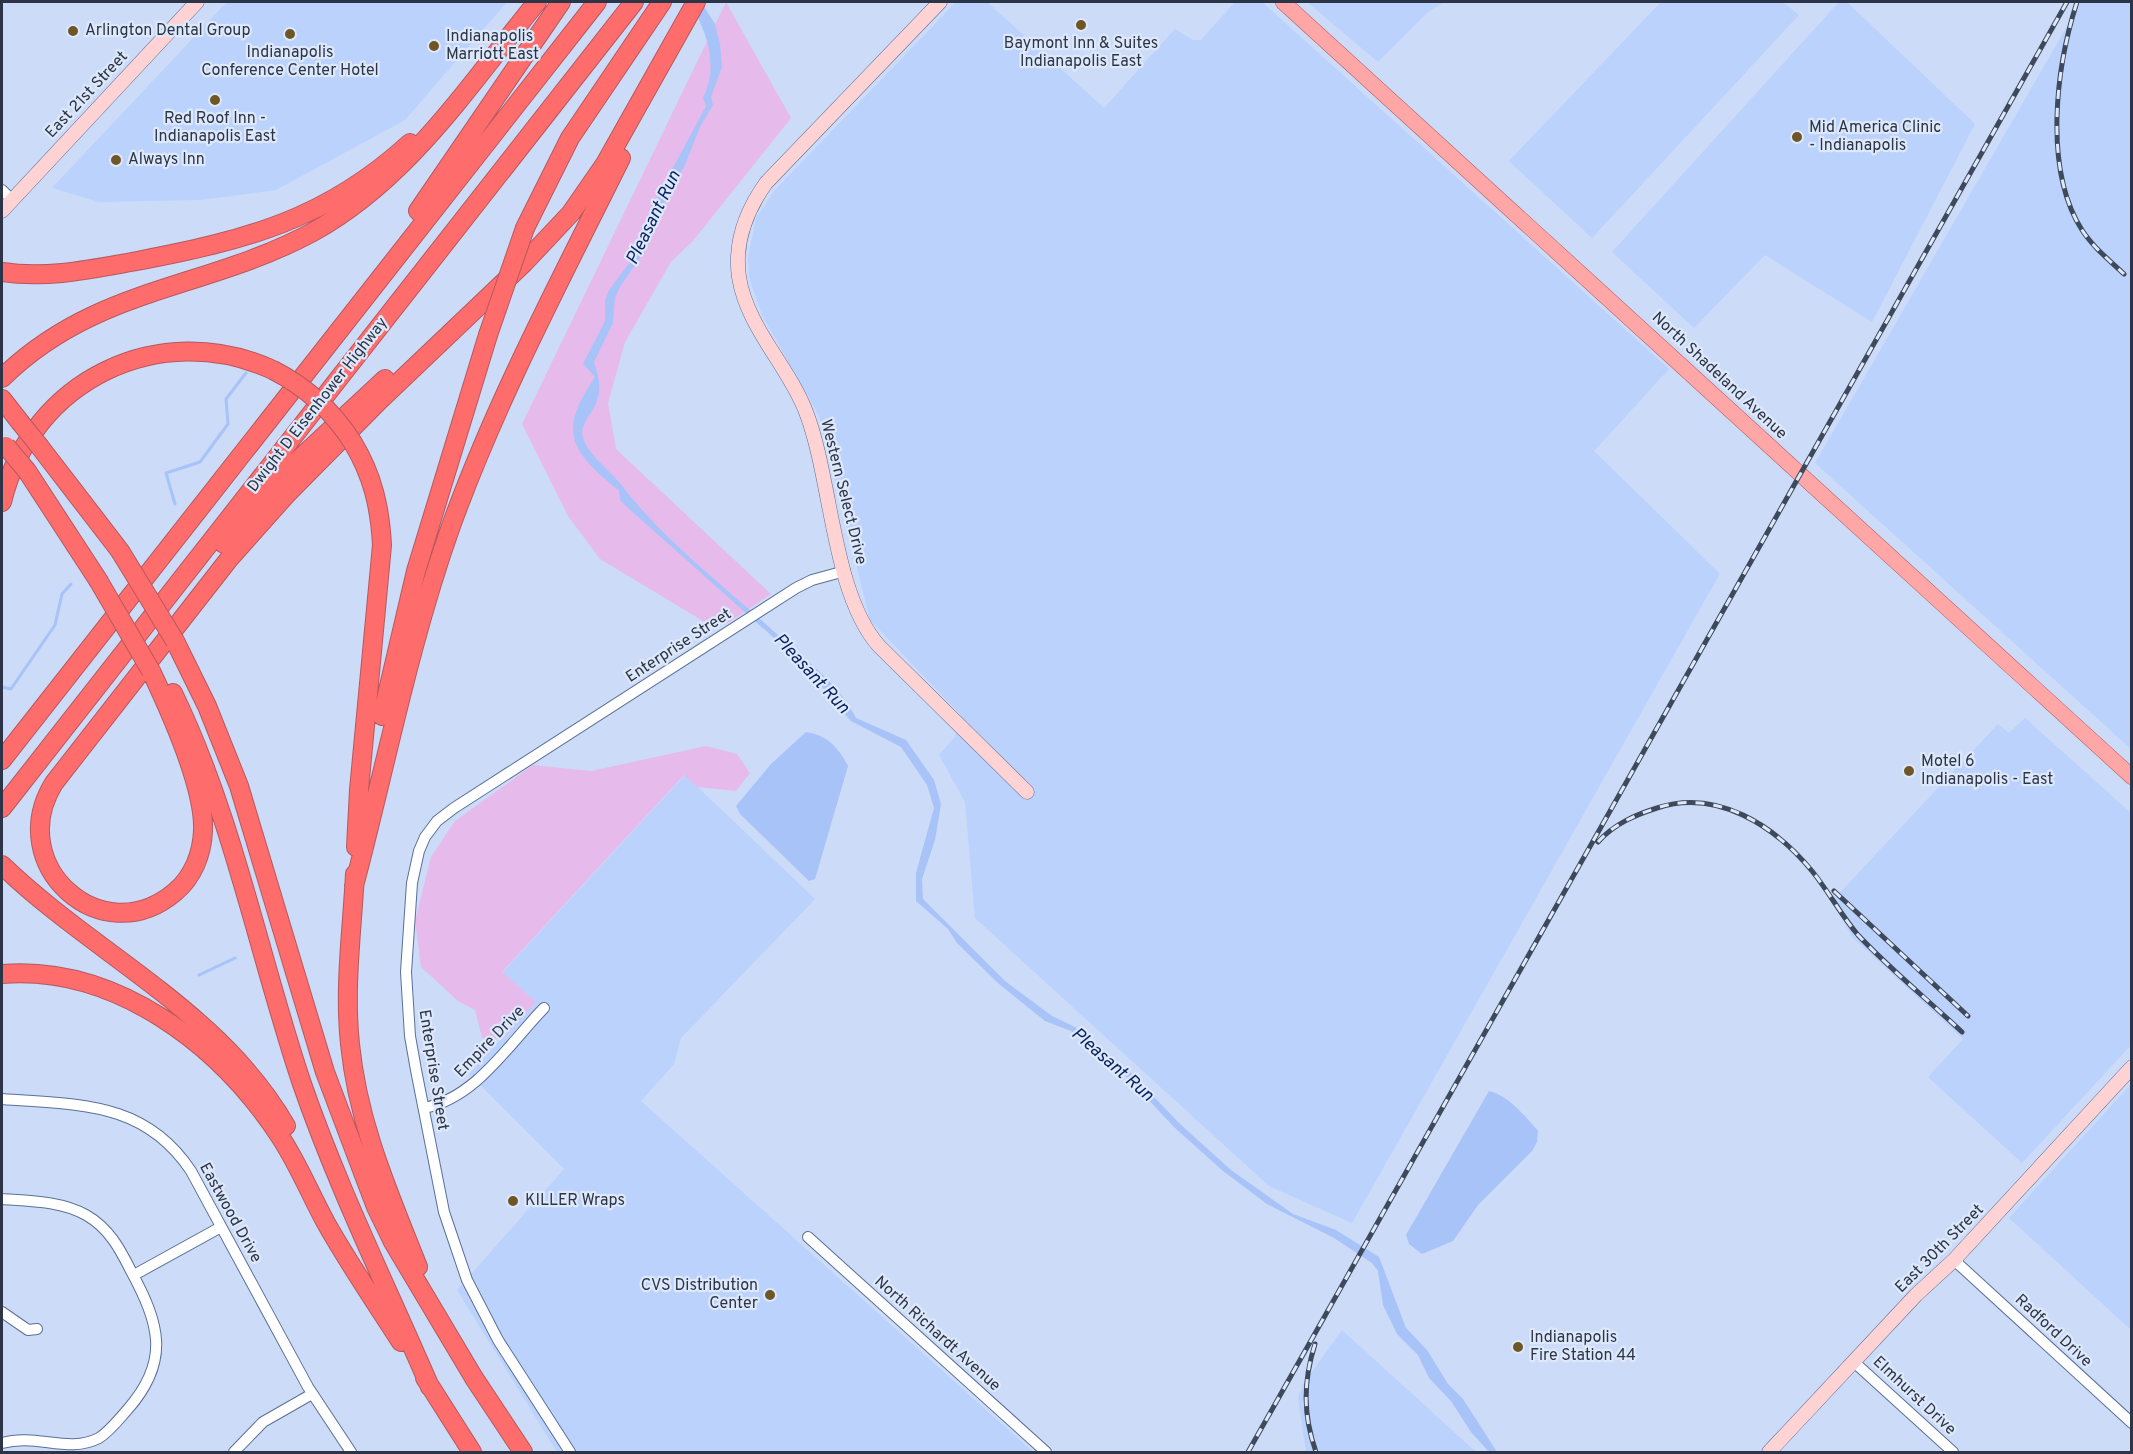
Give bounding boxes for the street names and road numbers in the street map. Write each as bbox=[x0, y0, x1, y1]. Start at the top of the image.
street label: East 21st Street bbox=[42, 47, 132, 143]
street label: North Shadeland Avenue bbox=[1647, 308, 1791, 444]
street label: Dwight D Eisenhower Highway bbox=[243, 314, 393, 496]
street label: Western Select Drive bbox=[815, 417, 871, 567]
street label: Enterprise Street bbox=[622, 604, 736, 688]
street label: Empire Drive bbox=[451, 1002, 529, 1082]
street label: Enterprise Street bbox=[414, 1008, 452, 1132]
street label: Eastwood Drive bbox=[194, 1159, 266, 1267]
street label: East 30th Street bbox=[1891, 1200, 1989, 1298]
street label: North Richardt Avenue bbox=[870, 1272, 1004, 1396]
street label: Radford Drive bbox=[2010, 1290, 2096, 1372]
street label: Elmhurst Drive bbox=[1868, 1352, 1960, 1440]

